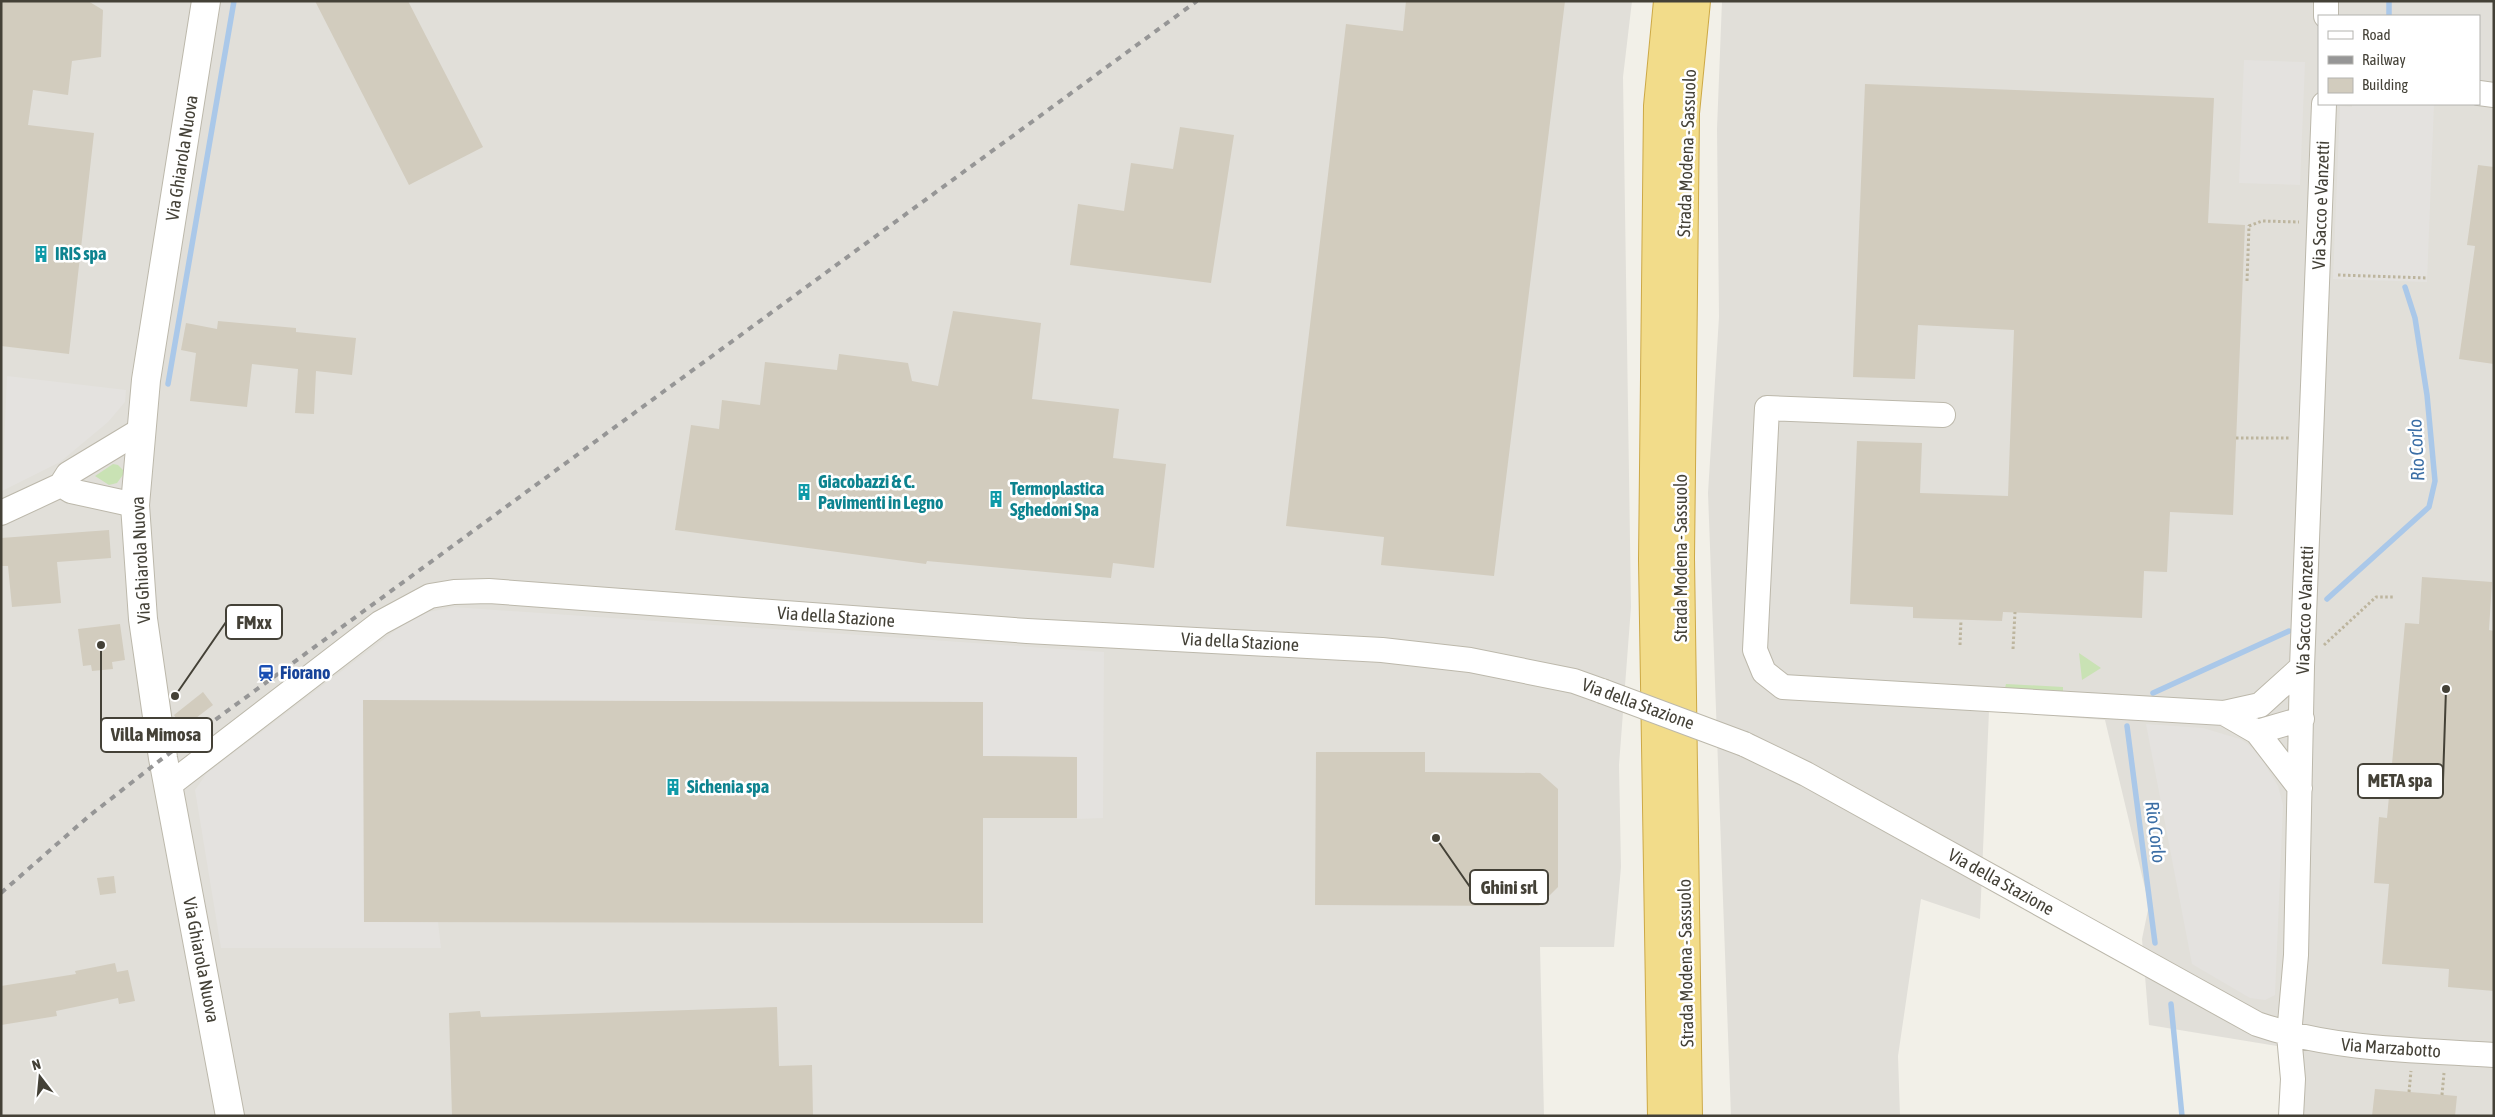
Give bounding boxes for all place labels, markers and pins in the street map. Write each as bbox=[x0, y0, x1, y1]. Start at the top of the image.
place label: IRIS spa bbox=[55, 243, 106, 264]
building icon: IRIS spa bbox=[31, 244, 51, 264]
place label: Giacobazzi & C. Pavimenti in Legno bbox=[818, 471, 943, 513]
place label: Termoplastica Sghedoni Spa bbox=[1010, 478, 1104, 520]
building icon: Giacobazzi & C. Pavimenti in Legno bbox=[794, 482, 814, 502]
building icon: Termoplastica Sghedoni Spa bbox=[986, 489, 1006, 509]
callout: FMxx bbox=[226, 605, 282, 639]
place label: Fiorano bbox=[280, 662, 330, 683]
station icon: Fiorano bbox=[256, 663, 276, 683]
callout: Villa Mimosa bbox=[101, 718, 212, 752]
callout: META spa bbox=[2358, 764, 2443, 798]
place label: Sichenia spa bbox=[687, 776, 769, 797]
building icon: Sichenia spa bbox=[663, 777, 683, 797]
callout: Ghini srl bbox=[1470, 870, 1548, 904]

